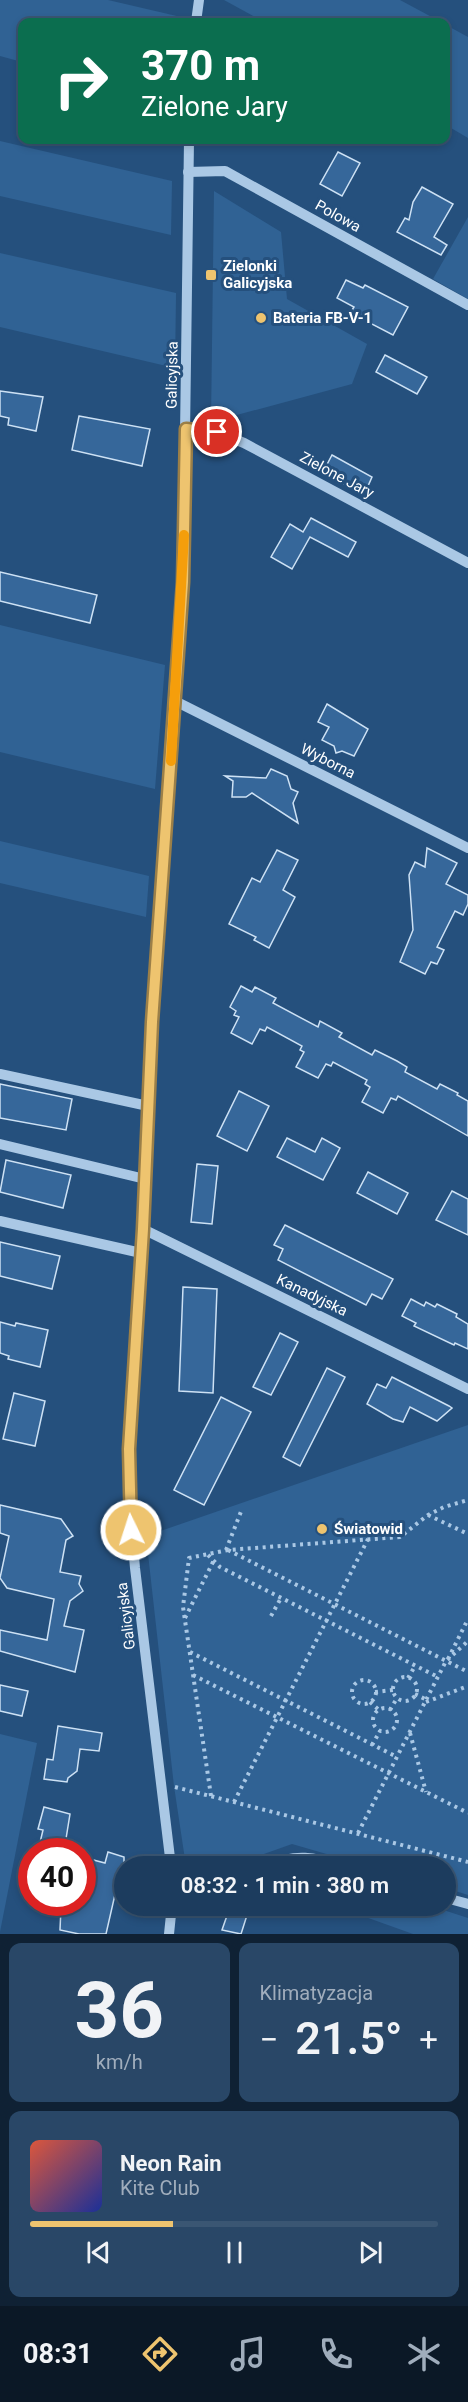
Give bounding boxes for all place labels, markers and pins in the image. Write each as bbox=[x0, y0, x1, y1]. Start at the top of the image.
place label: Zielonki Galicyjska bbox=[223, 257, 292, 292]
marker: Zielonki Galicyjska bbox=[204, 268, 218, 282]
place label: Bateria FB-V-1 bbox=[273, 309, 372, 327]
marker: Bateria FB-V-1 bbox=[254, 311, 268, 325]
pin bbox=[191, 406, 242, 457]
place label: Światowid bbox=[334, 1520, 403, 1538]
marker: Światowid bbox=[315, 1522, 329, 1536]

